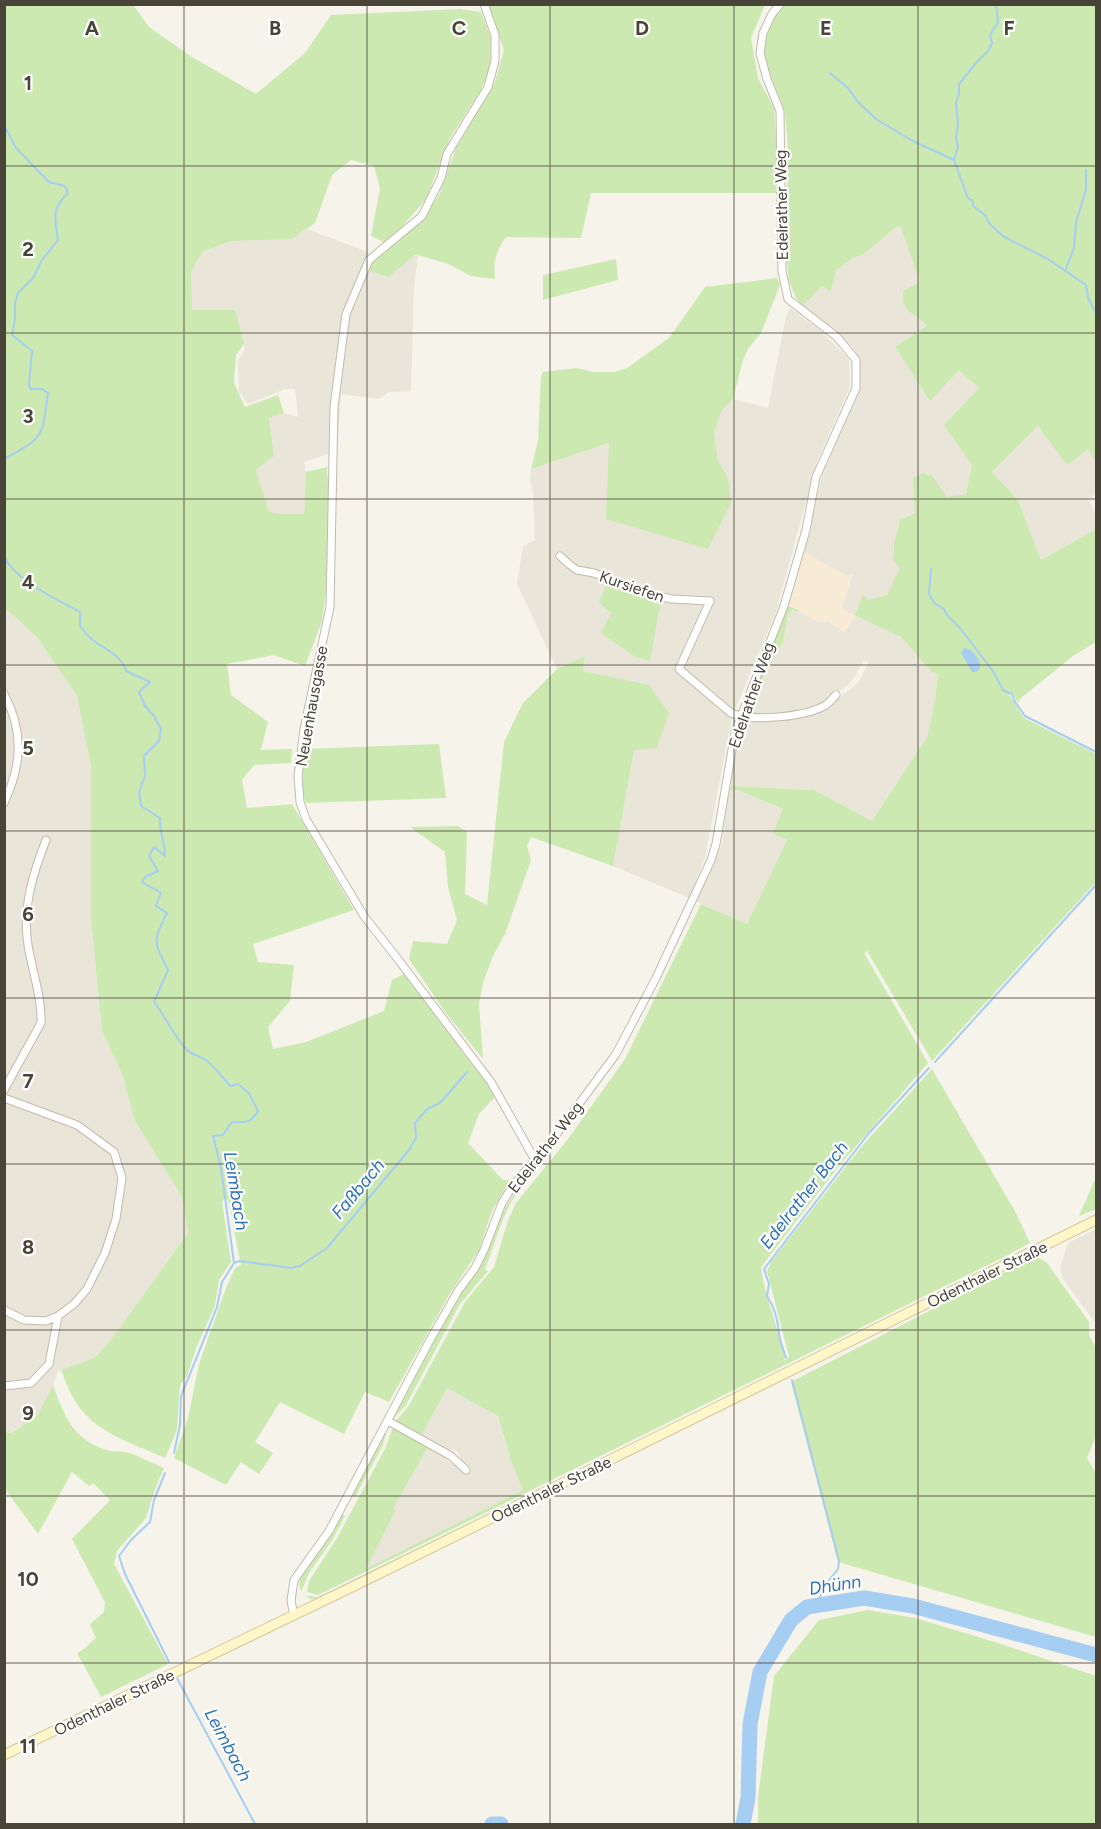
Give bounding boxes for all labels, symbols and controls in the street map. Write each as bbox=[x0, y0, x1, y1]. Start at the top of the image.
text: A bbox=[85, 16, 100, 40]
text: B bbox=[269, 16, 281, 40]
text: C bbox=[452, 16, 466, 40]
text: D bbox=[635, 16, 649, 40]
text: E bbox=[820, 16, 832, 40]
text: F bbox=[1003, 16, 1015, 40]
text: 1 bbox=[24, 71, 32, 95]
street label: Edelrather Weg bbox=[771, 150, 792, 260]
text: 2 bbox=[22, 237, 34, 261]
text: 3 bbox=[22, 404, 34, 428]
street label: Kursiefen bbox=[597, 567, 667, 606]
text: 4 bbox=[22, 570, 35, 594]
street label: Edelrather Weg bbox=[724, 640, 778, 751]
street label: Neuenhausgasse bbox=[292, 644, 332, 768]
text: 5 bbox=[22, 736, 34, 760]
text: 6 bbox=[22, 902, 34, 926]
text: 7 bbox=[22, 1069, 34, 1093]
street label: Edelrather Weg bbox=[504, 1098, 587, 1197]
water label: Edelrather Bach bbox=[755, 1137, 853, 1253]
water label: Leimbach bbox=[219, 1150, 253, 1232]
water label: Faßbach bbox=[327, 1155, 389, 1223]
text: 8 bbox=[22, 1235, 34, 1259]
street label: Odenthaler Straße bbox=[924, 1237, 1051, 1312]
text: 9 bbox=[22, 1401, 34, 1425]
street label: Odenthaler Straße bbox=[488, 1452, 615, 1527]
text: 10 bbox=[17, 1567, 39, 1591]
water label: Dhünn bbox=[807, 1570, 863, 1600]
street label: Odenthaler Straße bbox=[51, 1665, 178, 1740]
water label: Leimbach bbox=[200, 1705, 256, 1785]
text: 11 bbox=[20, 1734, 36, 1758]

